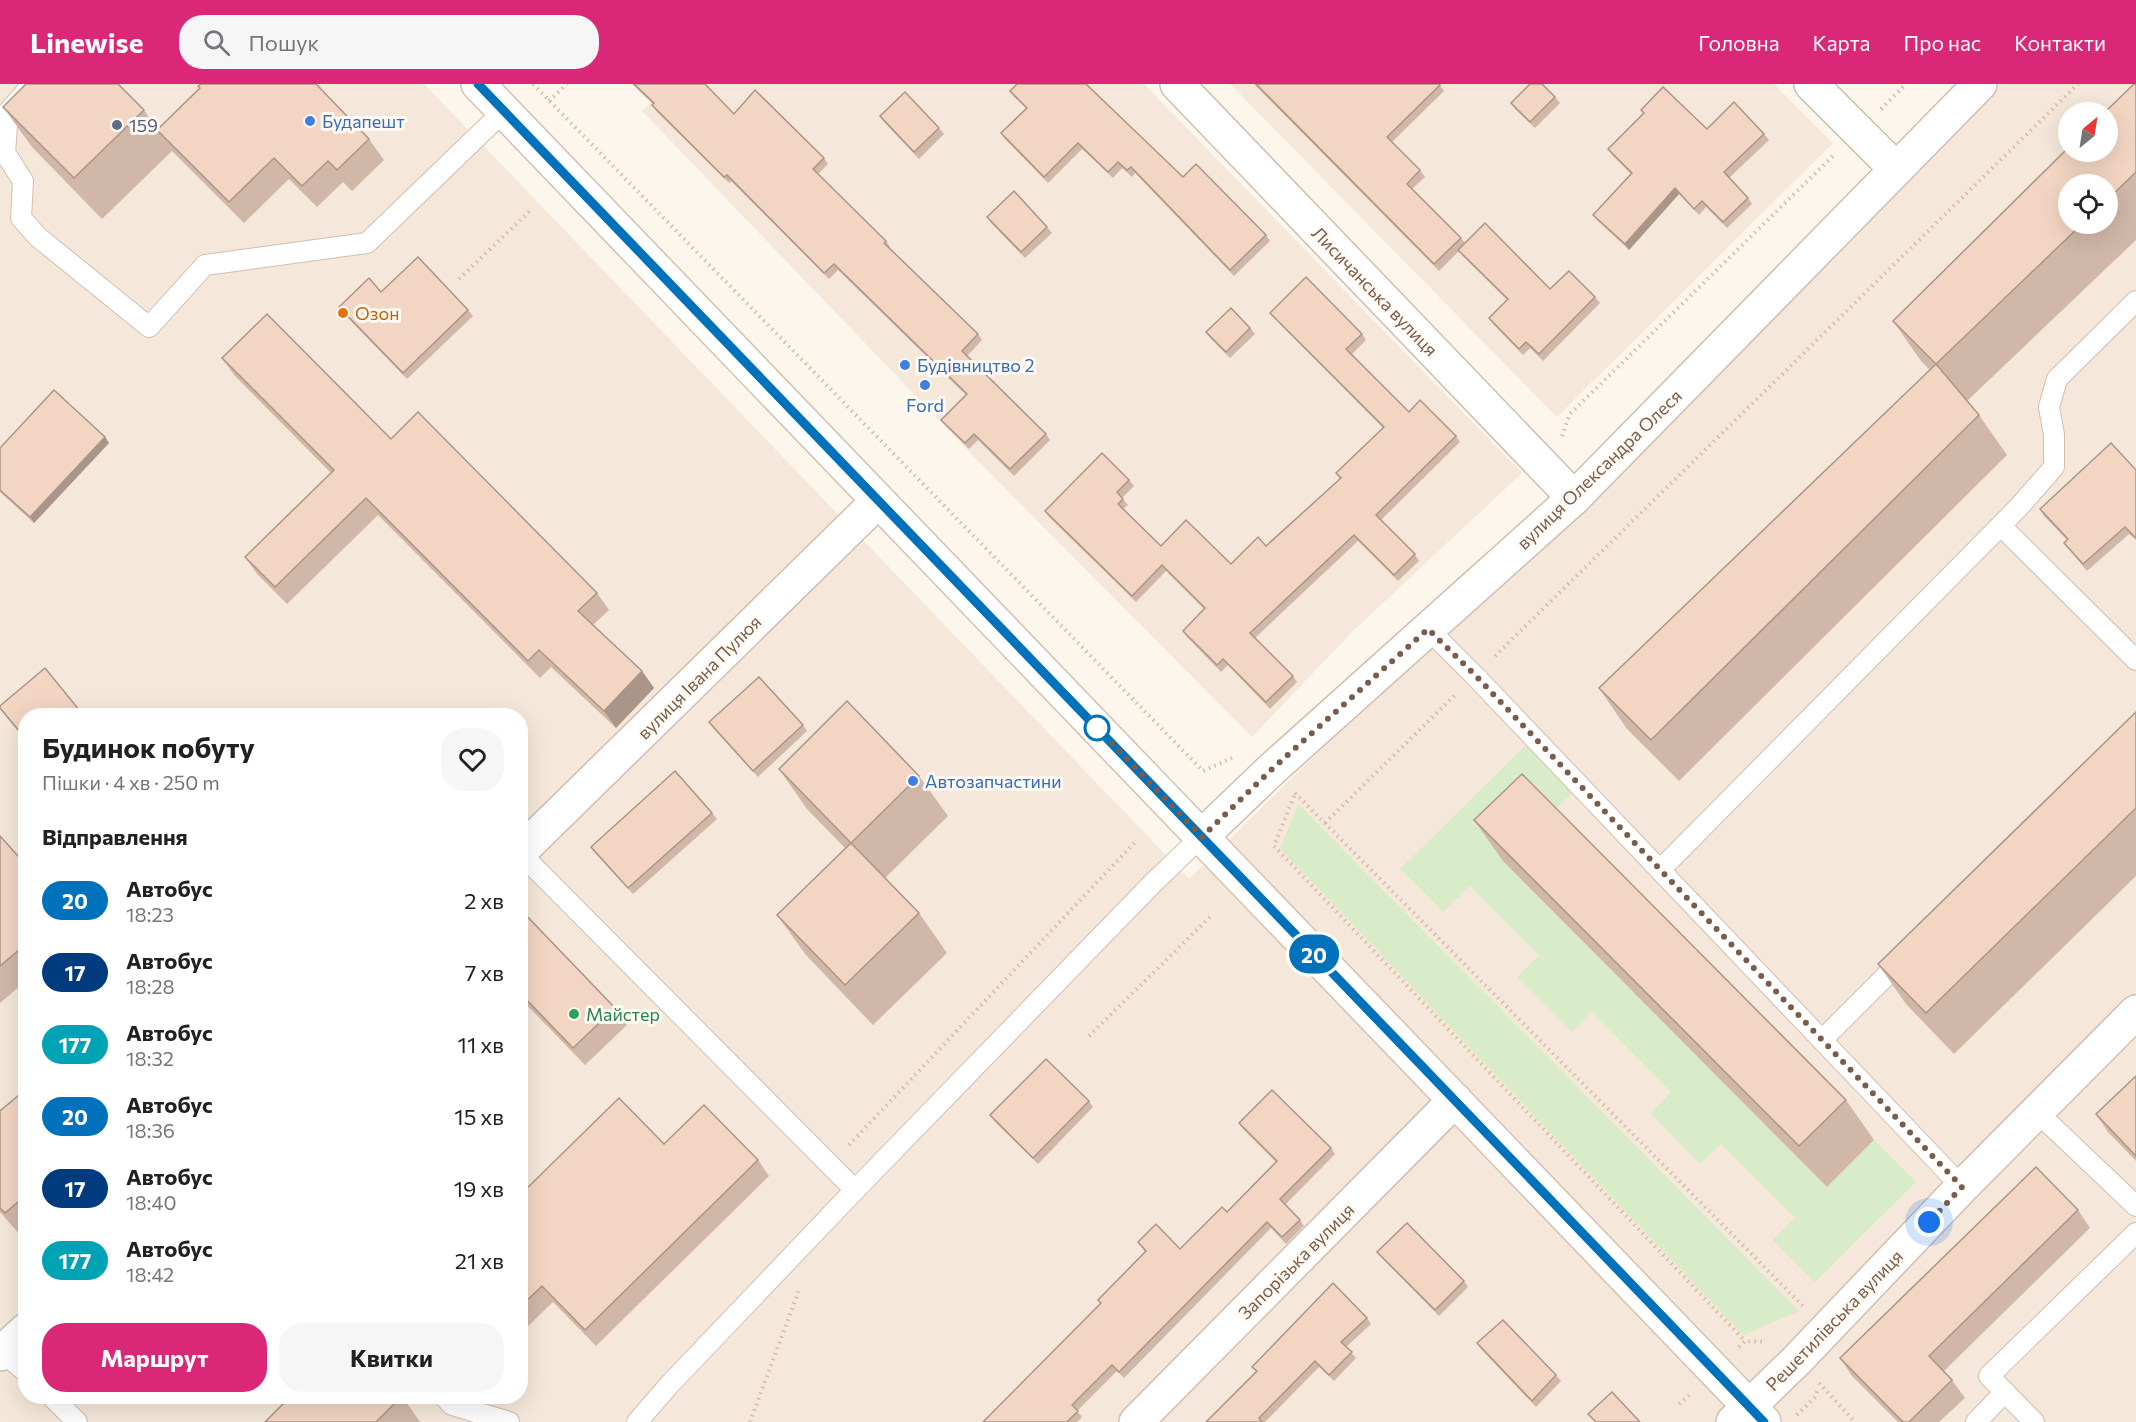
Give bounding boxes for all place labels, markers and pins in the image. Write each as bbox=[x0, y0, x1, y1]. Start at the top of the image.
place label: Будапешт bbox=[322, 110, 405, 132]
place label: 159 bbox=[129, 114, 158, 136]
marker: Будапешт bbox=[303, 114, 317, 128]
marker: 159 bbox=[110, 118, 124, 132]
place label: Озон bbox=[355, 302, 399, 324]
marker: Озон bbox=[336, 306, 350, 320]
place label: Будівництво 2 bbox=[917, 354, 1034, 376]
marker: Будівництво 2 bbox=[898, 358, 912, 372]
marker: Ford bbox=[918, 378, 932, 392]
place label: Ford bbox=[906, 394, 944, 416]
unlabelled marker bbox=[1084, 715, 1110, 741]
place label: Автозапчастини bbox=[925, 770, 1062, 792]
marker: Автозапчастини bbox=[906, 774, 920, 788]
place label: Майстер bbox=[586, 1003, 660, 1025]
marker: Майстер bbox=[567, 1007, 581, 1021]

